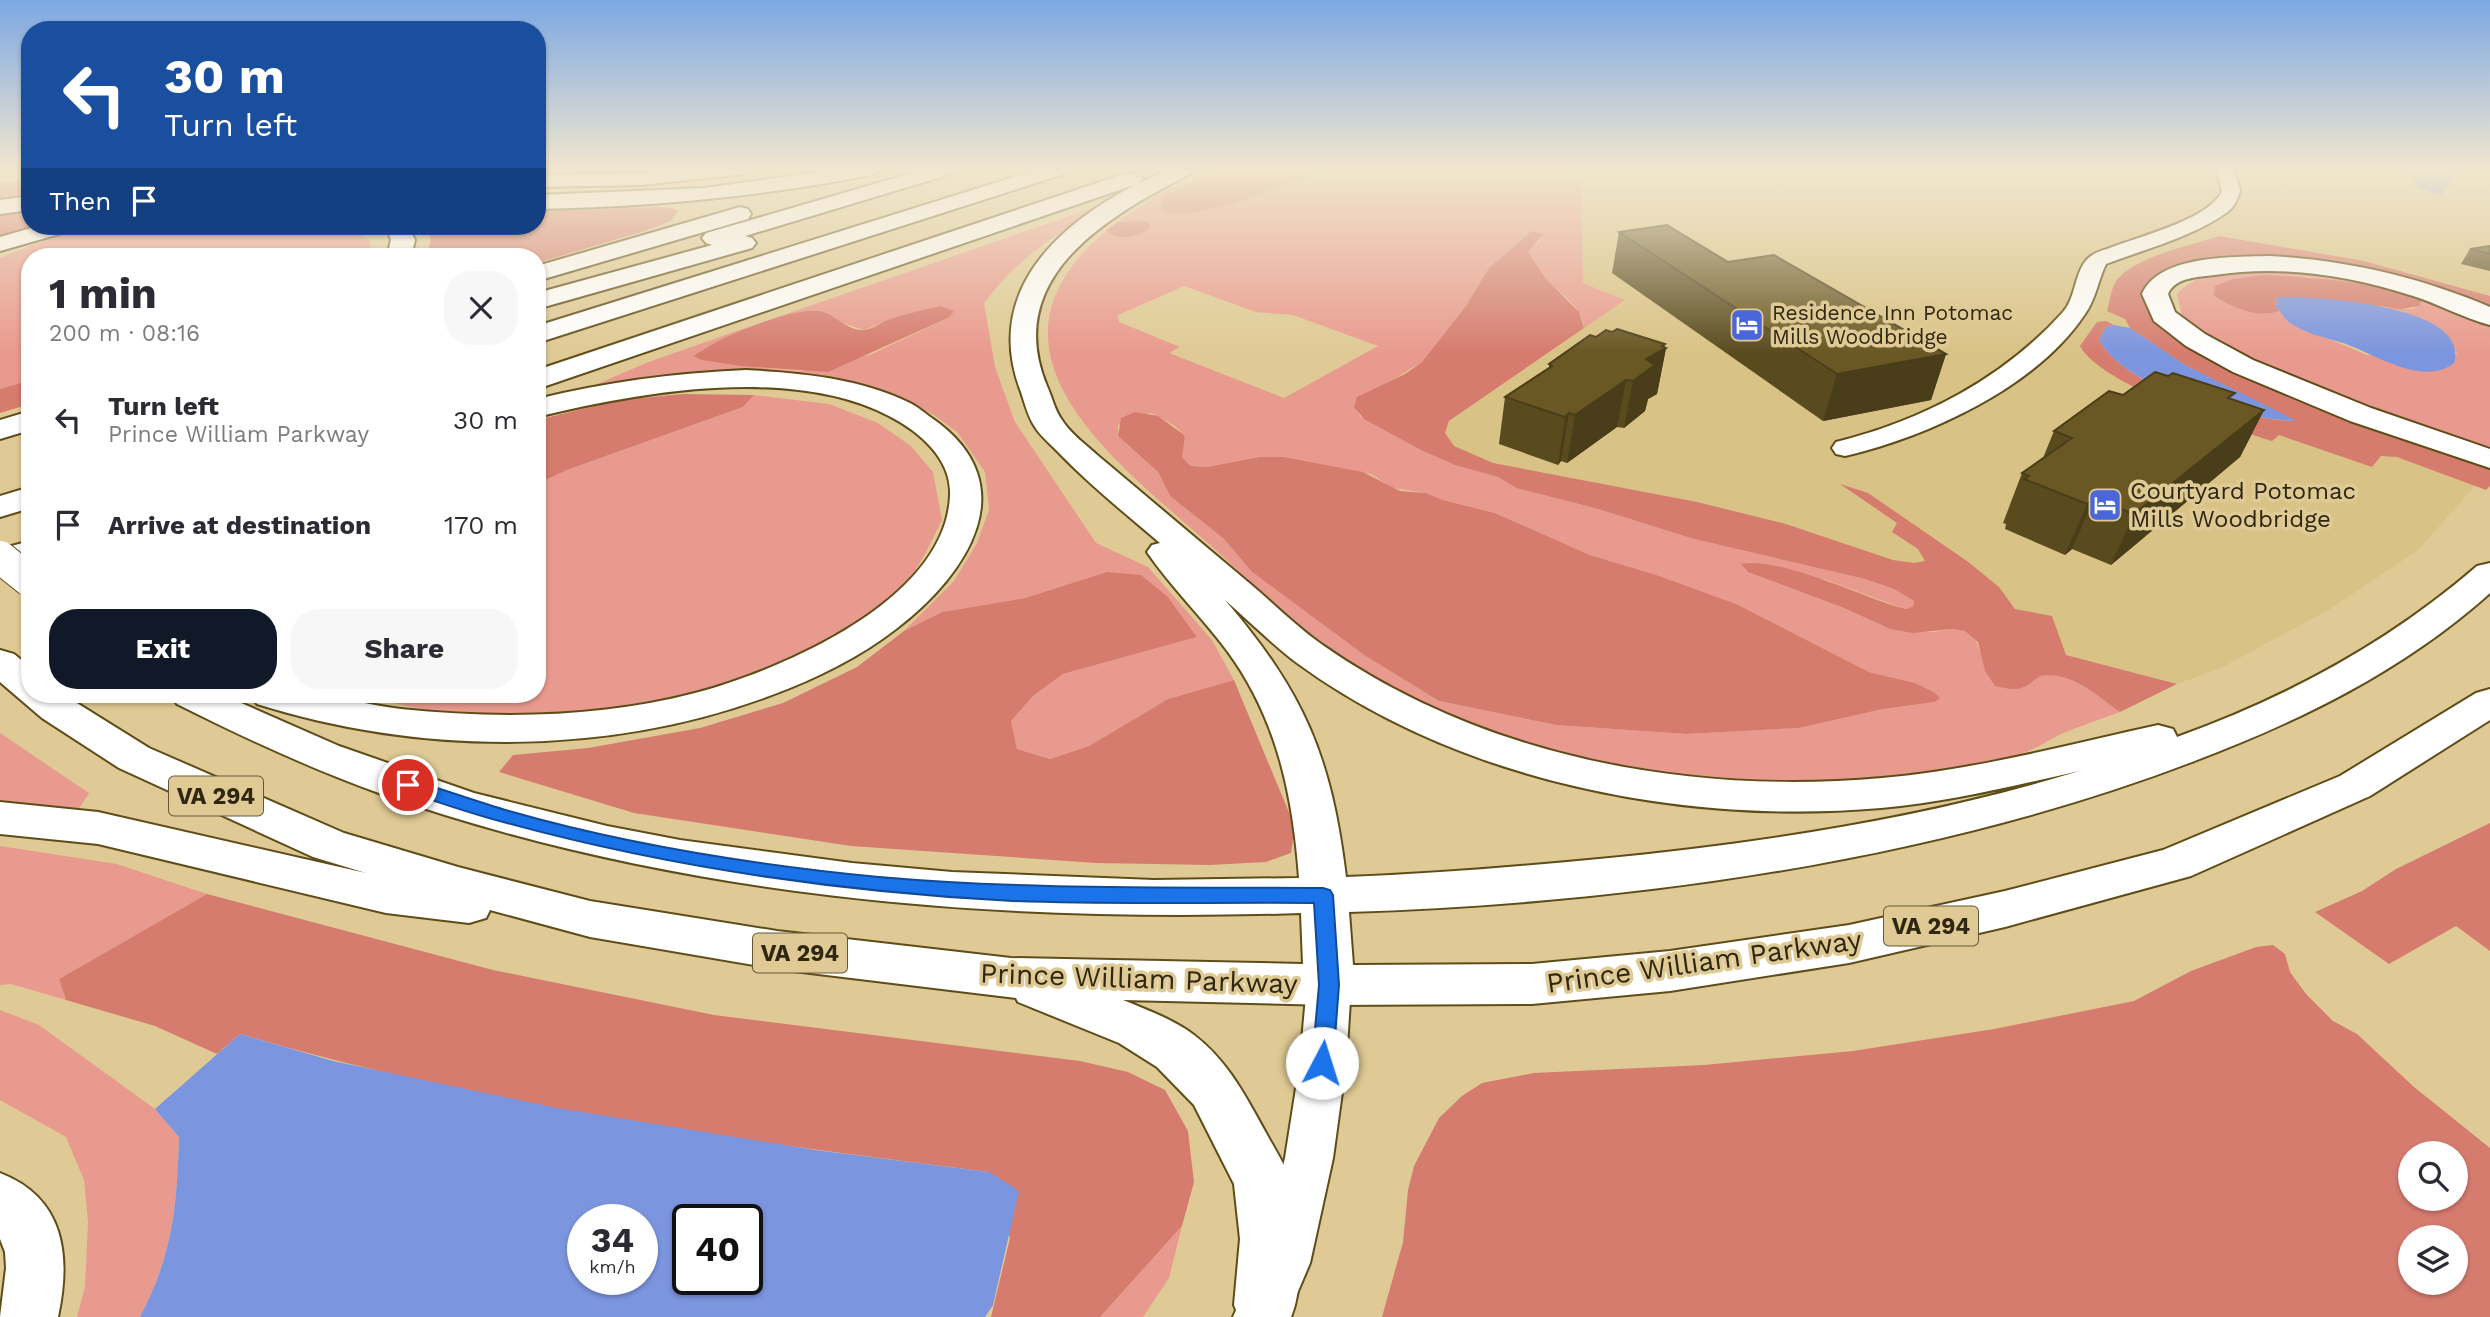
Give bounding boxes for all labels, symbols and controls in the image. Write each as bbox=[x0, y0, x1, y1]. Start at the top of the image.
text: 30 m bbox=[164, 47, 285, 105]
icon: left bbox=[49, 49, 140, 140]
text: Turn left bbox=[164, 106, 297, 144]
icon: arrive bbox=[125, 182, 163, 220]
text: Then bbox=[49, 186, 111, 216]
text: 1 min bbox=[49, 269, 157, 318]
button: close bbox=[444, 271, 518, 345]
place label: Residence Inn Potomac Mills Woodbridge bbox=[1772, 300, 2013, 349]
hotel icon: Residence Inn Potomac Mills Woodbridge bbox=[1728, 306, 1766, 344]
text: 200 m · 08:16 bbox=[49, 320, 200, 347]
text: Turn left bbox=[108, 391, 219, 421]
icon: left bbox=[49, 401, 87, 439]
text: 30 m bbox=[453, 405, 518, 435]
text: Prince William Parkway bbox=[108, 421, 369, 448]
place label: Courtyard Potomac Mills Woodbridge bbox=[2130, 477, 2356, 533]
hotel icon: Courtyard Potomac Mills Woodbridge bbox=[2086, 486, 2124, 524]
icon: arrive bbox=[49, 506, 87, 544]
text: Arrive at destination bbox=[108, 510, 371, 540]
text: 170 m bbox=[444, 510, 518, 540]
button: Exit bbox=[49, 609, 277, 689]
button: Share bbox=[291, 609, 518, 689]
pin bbox=[378, 755, 438, 815]
icon: arrive bbox=[389, 766, 427, 804]
road number: VA 294 bbox=[169, 776, 263, 816]
road number: VA 294 bbox=[1884, 906, 1978, 945]
street label: Prince William Parkway bbox=[1544, 923, 1864, 1000]
road number: VA 294 bbox=[753, 934, 847, 972]
street label: Prince William Parkway bbox=[980, 956, 1299, 1001]
position arrow bbox=[1285, 1026, 1359, 1100]
map controls bbox=[2398, 1141, 2468, 1295]
button: search bbox=[2398, 1141, 2468, 1211]
speed limit sign: 40 bbox=[672, 1204, 763, 1295]
text: 34 bbox=[591, 1219, 634, 1261]
button: layers bbox=[2398, 1225, 2468, 1295]
text: km/h bbox=[589, 1256, 636, 1277]

